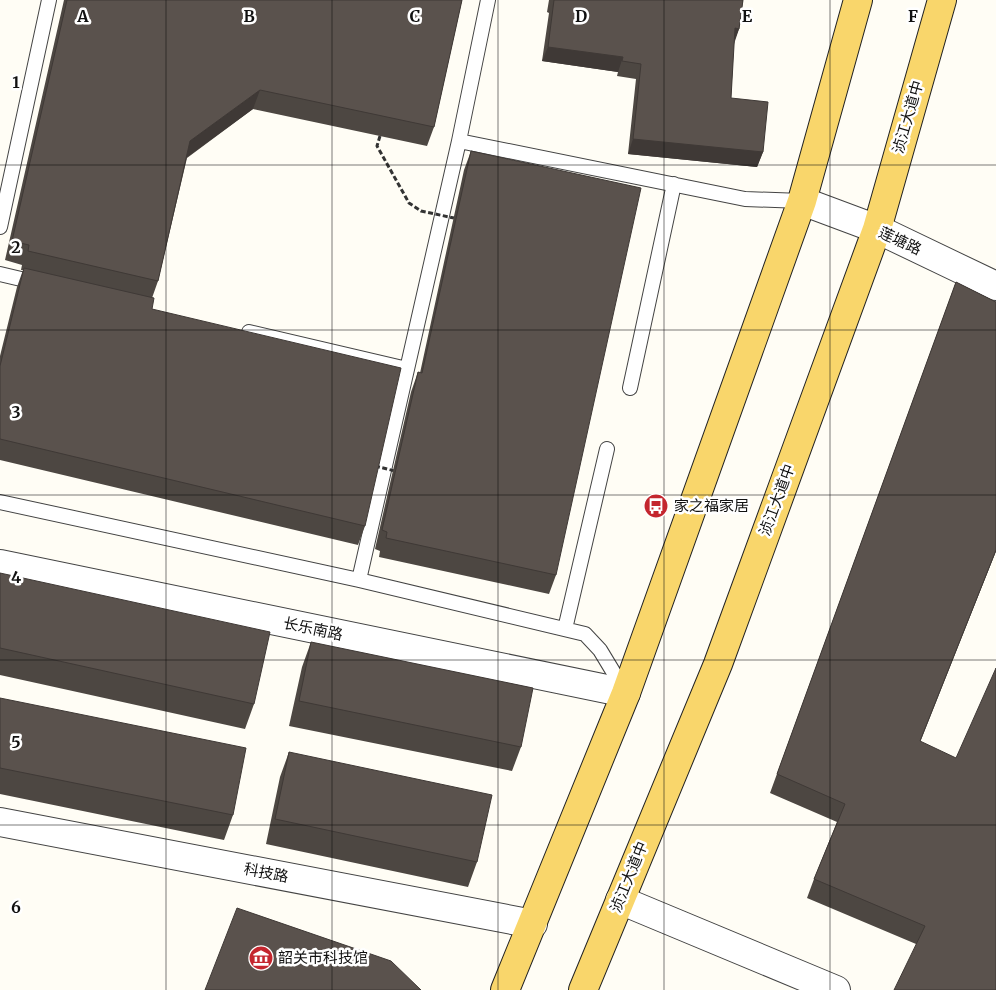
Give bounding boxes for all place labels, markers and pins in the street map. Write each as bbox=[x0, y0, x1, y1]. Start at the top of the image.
bus stop icon: 家之福家居 bbox=[643, 493, 669, 519]
place label: 家之福家居 bbox=[674, 496, 749, 515]
museum icon: 韶关市科技馆 bbox=[248, 945, 274, 971]
place label: 韶关市科技馆 bbox=[278, 948, 368, 967]

